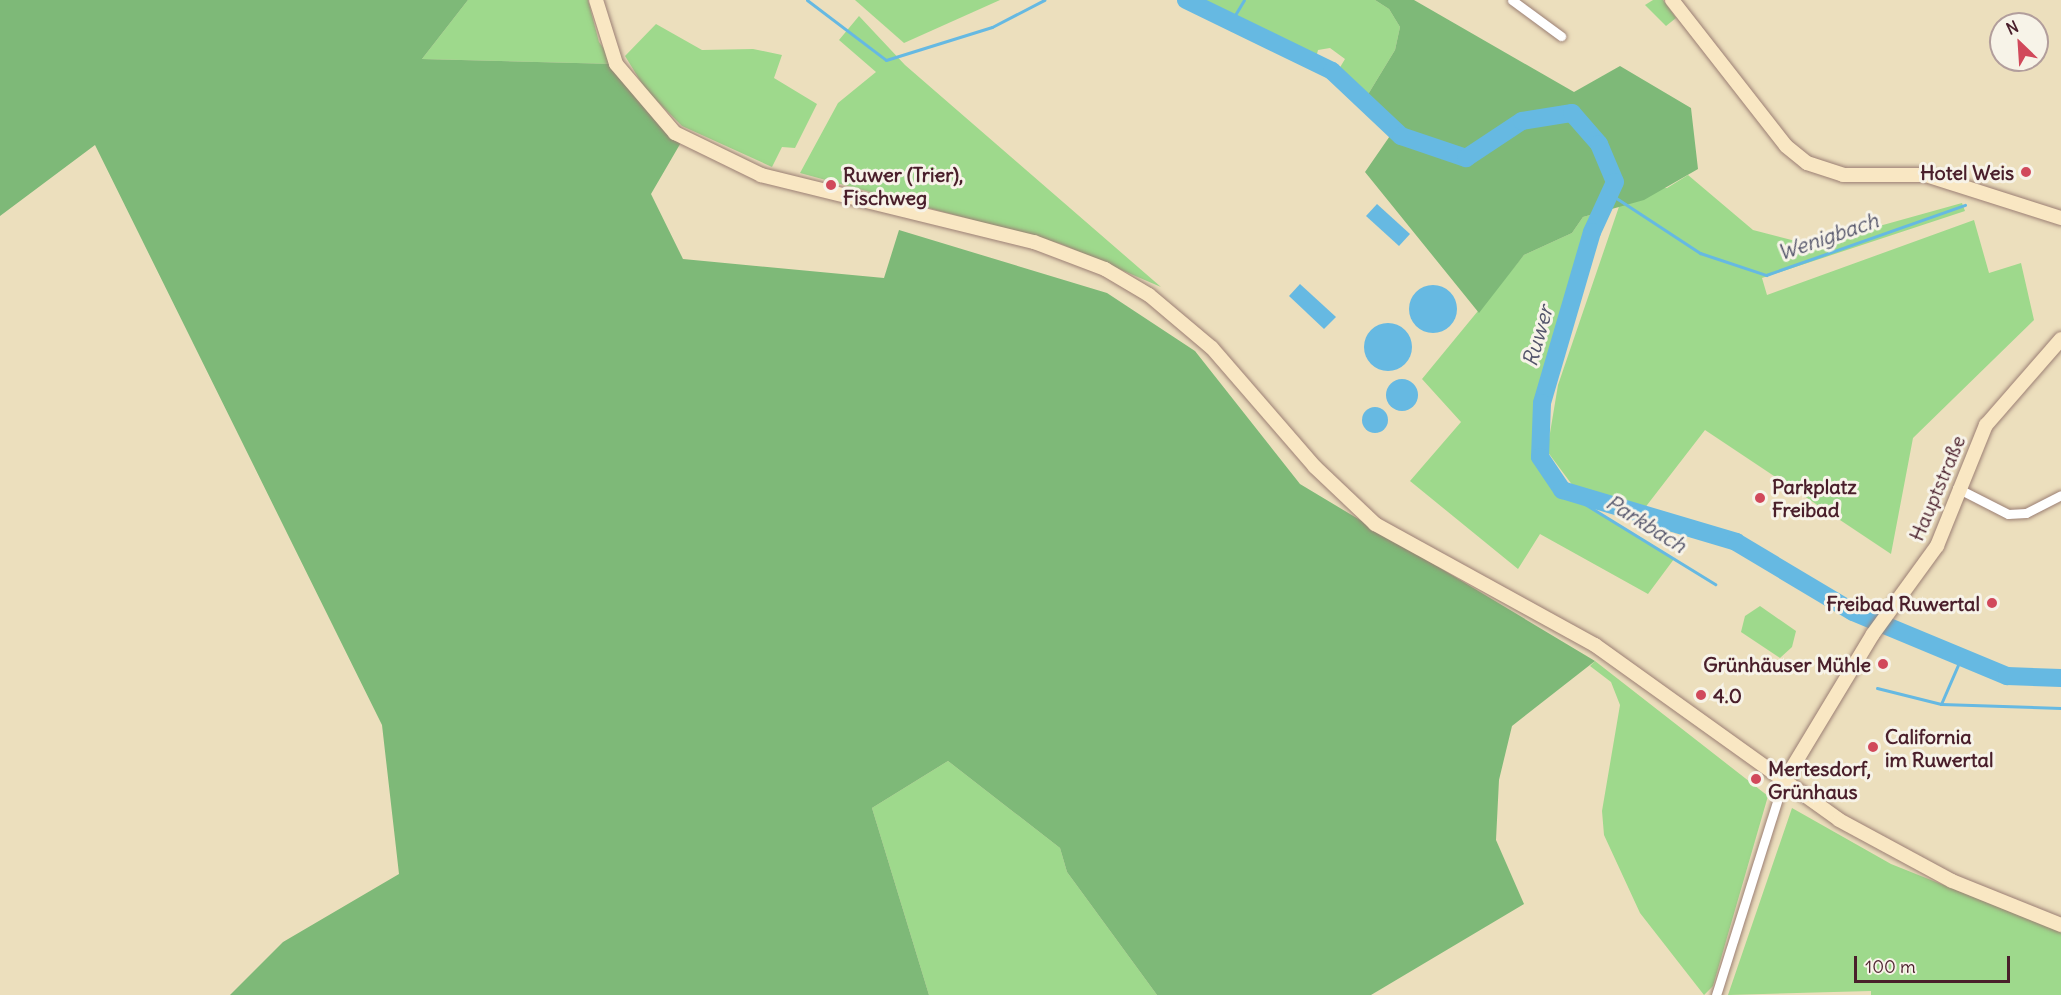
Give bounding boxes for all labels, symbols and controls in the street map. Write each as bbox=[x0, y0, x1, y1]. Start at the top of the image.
north arrow bbox=[1989, 12, 2049, 72]
text: N bbox=[2003, 16, 2021, 39]
place label: Hotel Weis bbox=[1920, 160, 2014, 184]
place label: Ruwer (Trier), Fischweg bbox=[843, 162, 963, 209]
marker: Hotel Weis bbox=[2019, 165, 2033, 179]
marker: Ruwer (Trier), Fischweg bbox=[824, 178, 838, 192]
water label: Wenigbach bbox=[1774, 208, 1882, 266]
water label: Ruwer bbox=[1517, 303, 1559, 369]
street label: Hauptstraße bbox=[1904, 432, 1970, 544]
place label: Parkplatz Freibad bbox=[1772, 474, 1857, 521]
water label: Parkbach bbox=[1601, 490, 1691, 558]
marker: Parkplatz Freibad bbox=[1753, 491, 1767, 505]
place label: Freibad Ruwertal bbox=[1826, 591, 1980, 615]
marker: Freibad Ruwertal bbox=[1985, 596, 1999, 610]
place label: Grünhäuser Mühle bbox=[1703, 652, 1871, 676]
marker: Grünhäuser Mühle bbox=[1876, 657, 1890, 671]
place label: 4.0 bbox=[1713, 683, 1742, 707]
marker: 4.0 bbox=[1694, 688, 1708, 702]
place label: California im Ruwertal bbox=[1885, 724, 1993, 771]
marker: California im Ruwertal bbox=[1866, 740, 1880, 754]
place label: Mertesdorf, Grünhaus bbox=[1768, 756, 1871, 803]
marker: Mertesdorf, Grünhaus bbox=[1749, 772, 1763, 786]
scale bar bbox=[1857, 944, 2013, 982]
text: 100 m bbox=[1865, 955, 1916, 978]

